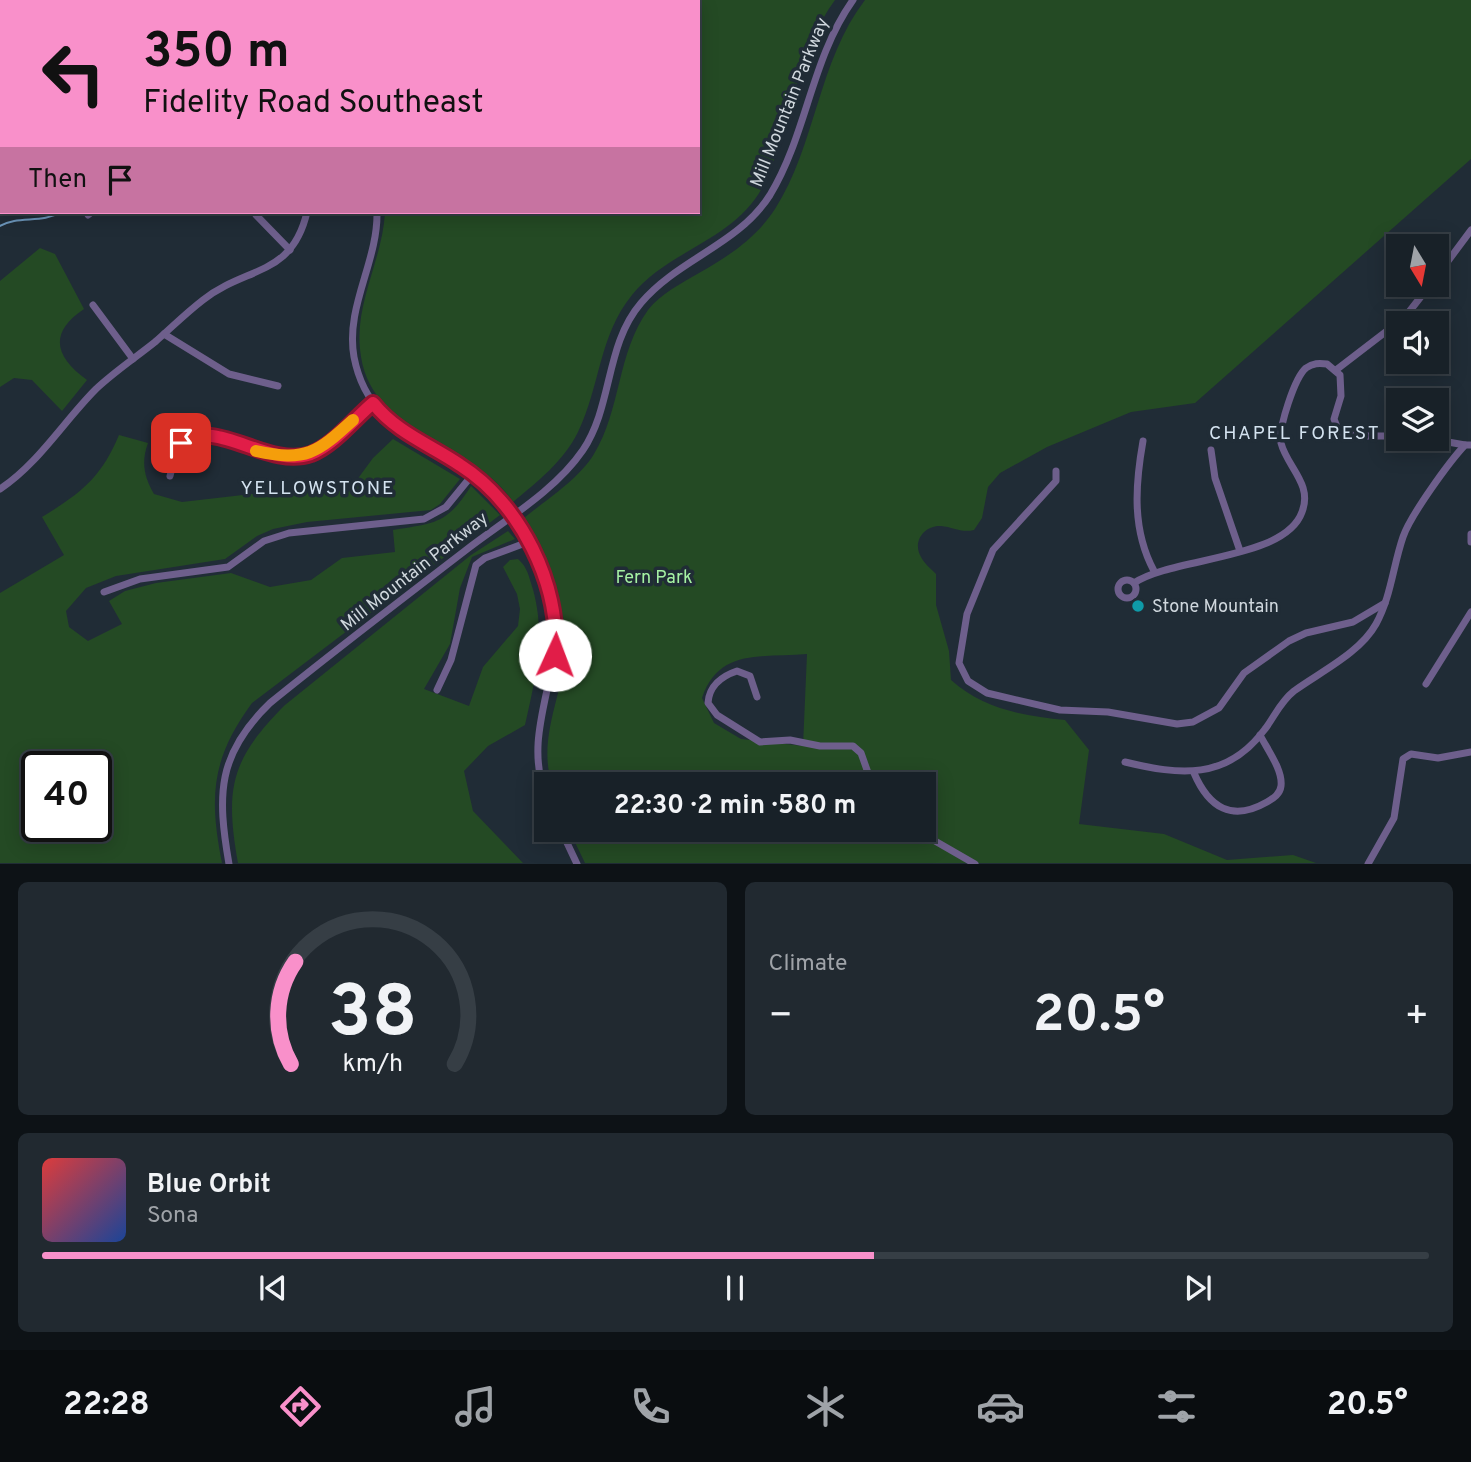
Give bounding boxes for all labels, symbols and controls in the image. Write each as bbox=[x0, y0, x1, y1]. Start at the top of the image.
street label: Mill Mountain Parkway bbox=[746, 14, 835, 191]
text: 350 m bbox=[143, 23, 290, 85]
icon: left bbox=[28, 28, 119, 119]
text: Fidelity Road Southeast bbox=[143, 84, 483, 124]
icon: arrive bbox=[101, 161, 139, 199]
text: Then bbox=[28, 164, 87, 197]
north arrow bbox=[1386, 234, 1449, 298]
map controls bbox=[1386, 234, 1449, 451]
button: sound bbox=[1386, 311, 1449, 374]
button: layers bbox=[1386, 388, 1449, 451]
pin bbox=[151, 413, 211, 473]
district label: CHAPEL FOREST bbox=[1209, 422, 1381, 446]
icon: arrive bbox=[162, 424, 200, 462]
district label: YELLOWSTONE bbox=[241, 477, 395, 501]
street label: Mill Mountain Parkway bbox=[337, 507, 493, 637]
park label: Fern Park bbox=[616, 567, 692, 590]
place label: Stone Mountain bbox=[1152, 596, 1279, 619]
marker: Stone Mountain bbox=[1130, 598, 1146, 614]
position arrow bbox=[518, 618, 592, 692]
speed limit sign: 40 bbox=[21, 751, 112, 842]
text: 22:30 · 2 min · 580 m bbox=[614, 790, 856, 823]
text: Climate bbox=[769, 950, 847, 979]
text: 38 bbox=[328, 971, 417, 1063]
text: 20.5° bbox=[1033, 984, 1165, 1050]
text: − bbox=[769, 993, 793, 1042]
text: + bbox=[1404, 993, 1429, 1042]
text: km/h bbox=[342, 1049, 403, 1081]
text: Blue Orbit bbox=[147, 1169, 271, 1202]
text: Sona bbox=[147, 1202, 198, 1231]
icon: previous bbox=[254, 1269, 292, 1307]
icon: pause bbox=[716, 1269, 754, 1307]
icon: next bbox=[1179, 1269, 1217, 1307]
icon: directions bbox=[276, 1382, 325, 1431]
icon: music bbox=[451, 1382, 500, 1431]
icon: phone bbox=[626, 1382, 675, 1431]
icon: climate bbox=[801, 1382, 850, 1431]
icon: car bbox=[976, 1382, 1025, 1431]
icon: filters bbox=[1152, 1382, 1201, 1431]
text: 22:28 bbox=[63, 1386, 150, 1426]
text: 20.5° bbox=[1327, 1386, 1408, 1426]

